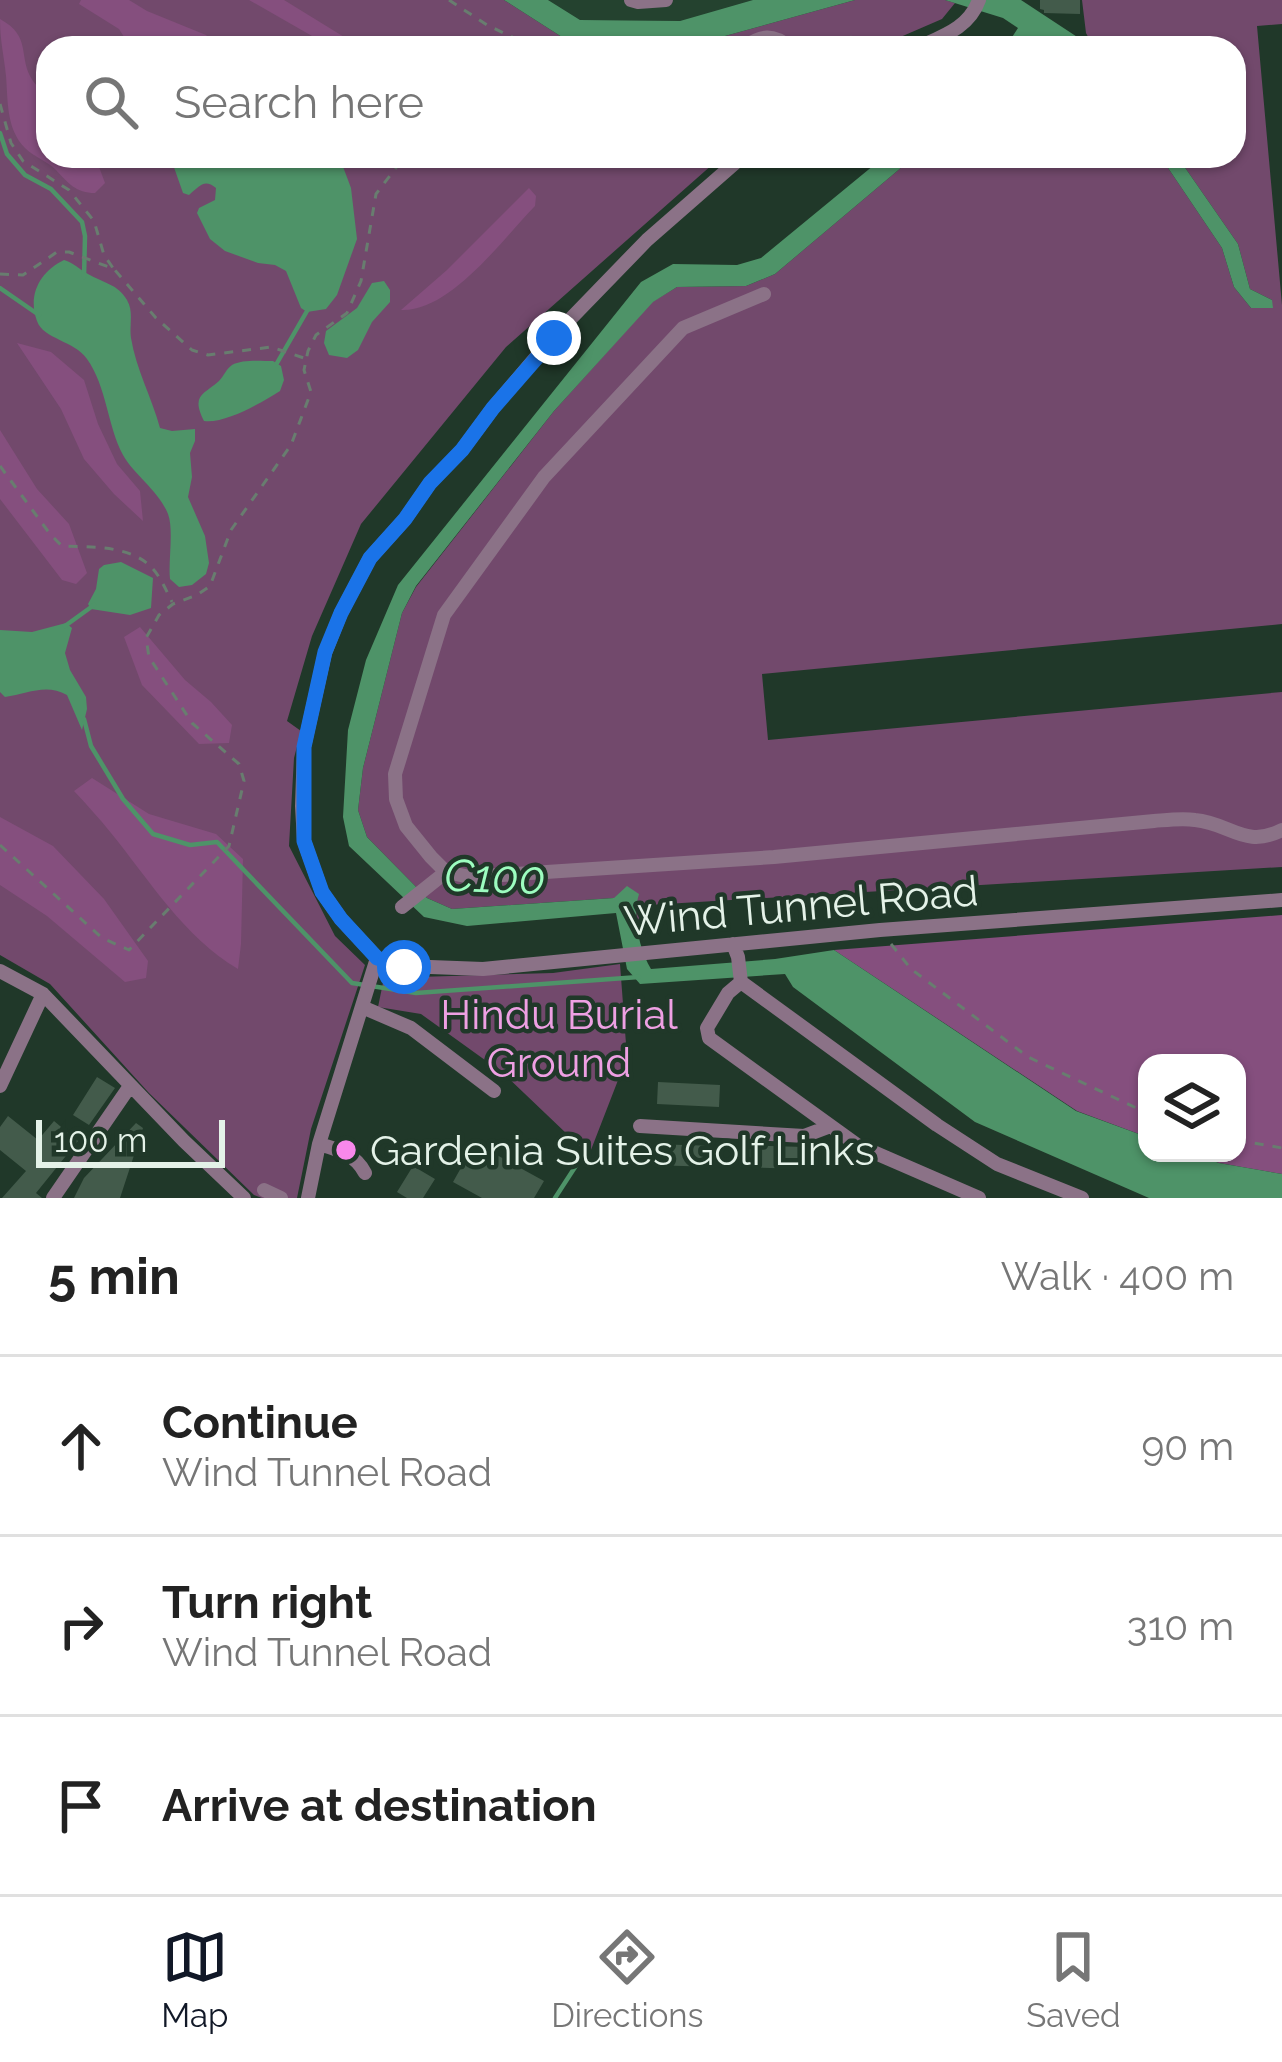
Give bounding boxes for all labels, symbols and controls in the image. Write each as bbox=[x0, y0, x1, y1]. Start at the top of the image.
search box bbox=[36, 36, 1246, 168]
icon: search bbox=[78, 69, 144, 135]
text: Search here bbox=[174, 76, 424, 129]
route end bbox=[527, 311, 581, 365]
water label: C100 bbox=[443, 849, 547, 905]
street label: Wind Tunnel Road bbox=[622, 866, 980, 946]
route start bbox=[377, 940, 431, 994]
park label: Hindu Burial Ground bbox=[440, 990, 678, 1087]
map controls bbox=[1138, 1054, 1246, 1162]
button: layers bbox=[1138, 1054, 1246, 1162]
scale bar bbox=[36, 1114, 225, 1167]
text: 100 m bbox=[54, 1121, 147, 1160]
place label: Gardenia Suites Golf Links bbox=[370, 1126, 875, 1175]
marker: Gardenia Suites Golf Links bbox=[333, 1137, 359, 1163]
text: 5 min bbox=[48, 1246, 180, 1306]
text: Walk · 400 m bbox=[1001, 1253, 1234, 1299]
text: Continue bbox=[162, 1396, 358, 1449]
icon: ahead bbox=[48, 1413, 114, 1479]
text: 90 m bbox=[1141, 1423, 1234, 1469]
text: Wind Tunnel Road bbox=[162, 1449, 492, 1495]
text: Turn right bbox=[162, 1576, 372, 1629]
icon: right bbox=[48, 1593, 114, 1659]
text: 310 m bbox=[1127, 1603, 1234, 1649]
text: Wind Tunnel Road bbox=[162, 1629, 492, 1675]
icon: arrive bbox=[48, 1773, 114, 1839]
text: Arrive at destination bbox=[162, 1779, 597, 1832]
tab: Map bbox=[161, 1924, 228, 2035]
tab: Directions bbox=[551, 1924, 704, 2035]
tab: Saved bbox=[1026, 1924, 1121, 2035]

